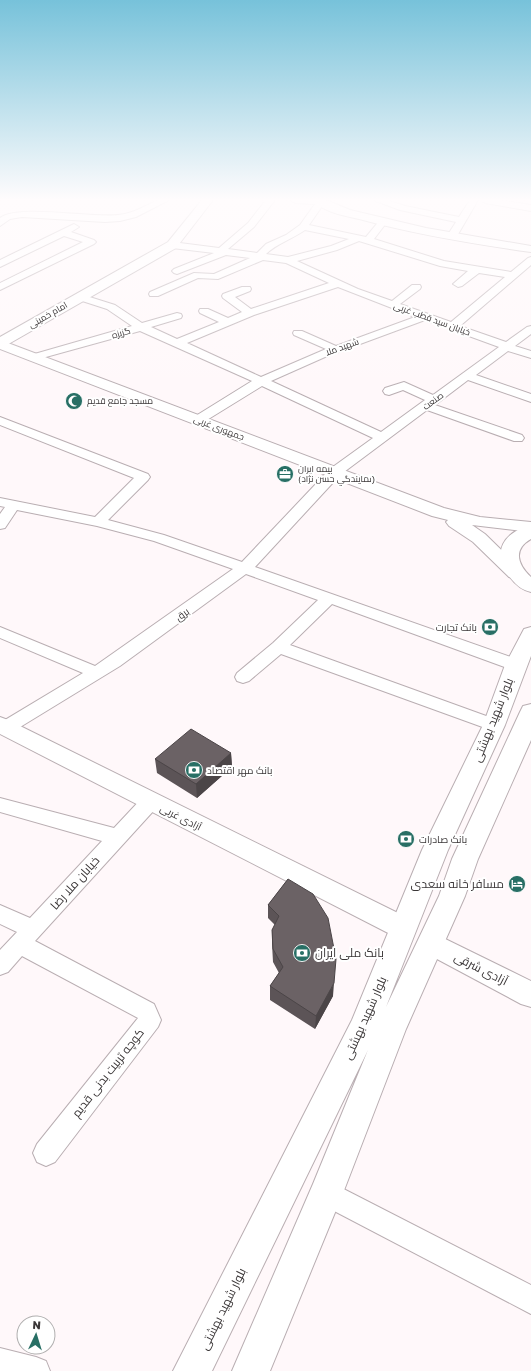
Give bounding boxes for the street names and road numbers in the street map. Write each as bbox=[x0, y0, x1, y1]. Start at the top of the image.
street label: امام خمینی bbox=[26, 299, 70, 331]
street label: خیابان سید قطب غربی bbox=[392, 300, 472, 338]
street label: گزیزه bbox=[110, 325, 132, 340]
street label: شهید ملا bbox=[324, 335, 360, 358]
street label: صنعت bbox=[420, 389, 445, 412]
street label: جمهوری غربی bbox=[192, 413, 246, 442]
street label: برق bbox=[173, 605, 192, 624]
street label: بلوار شهید بهشتی bbox=[469, 675, 516, 764]
street label: آزادی غربی bbox=[158, 801, 204, 834]
street label: خیابان ملا رضا bbox=[47, 853, 103, 912]
street label: آزادی شرقی bbox=[452, 949, 511, 989]
street label: بلوار شهید بهشتی bbox=[339, 974, 390, 1062]
street label: کوچه تربیت بدنی قدیم bbox=[68, 1025, 149, 1121]
street label: بلوار شهید بهشتی bbox=[196, 1265, 249, 1352]

